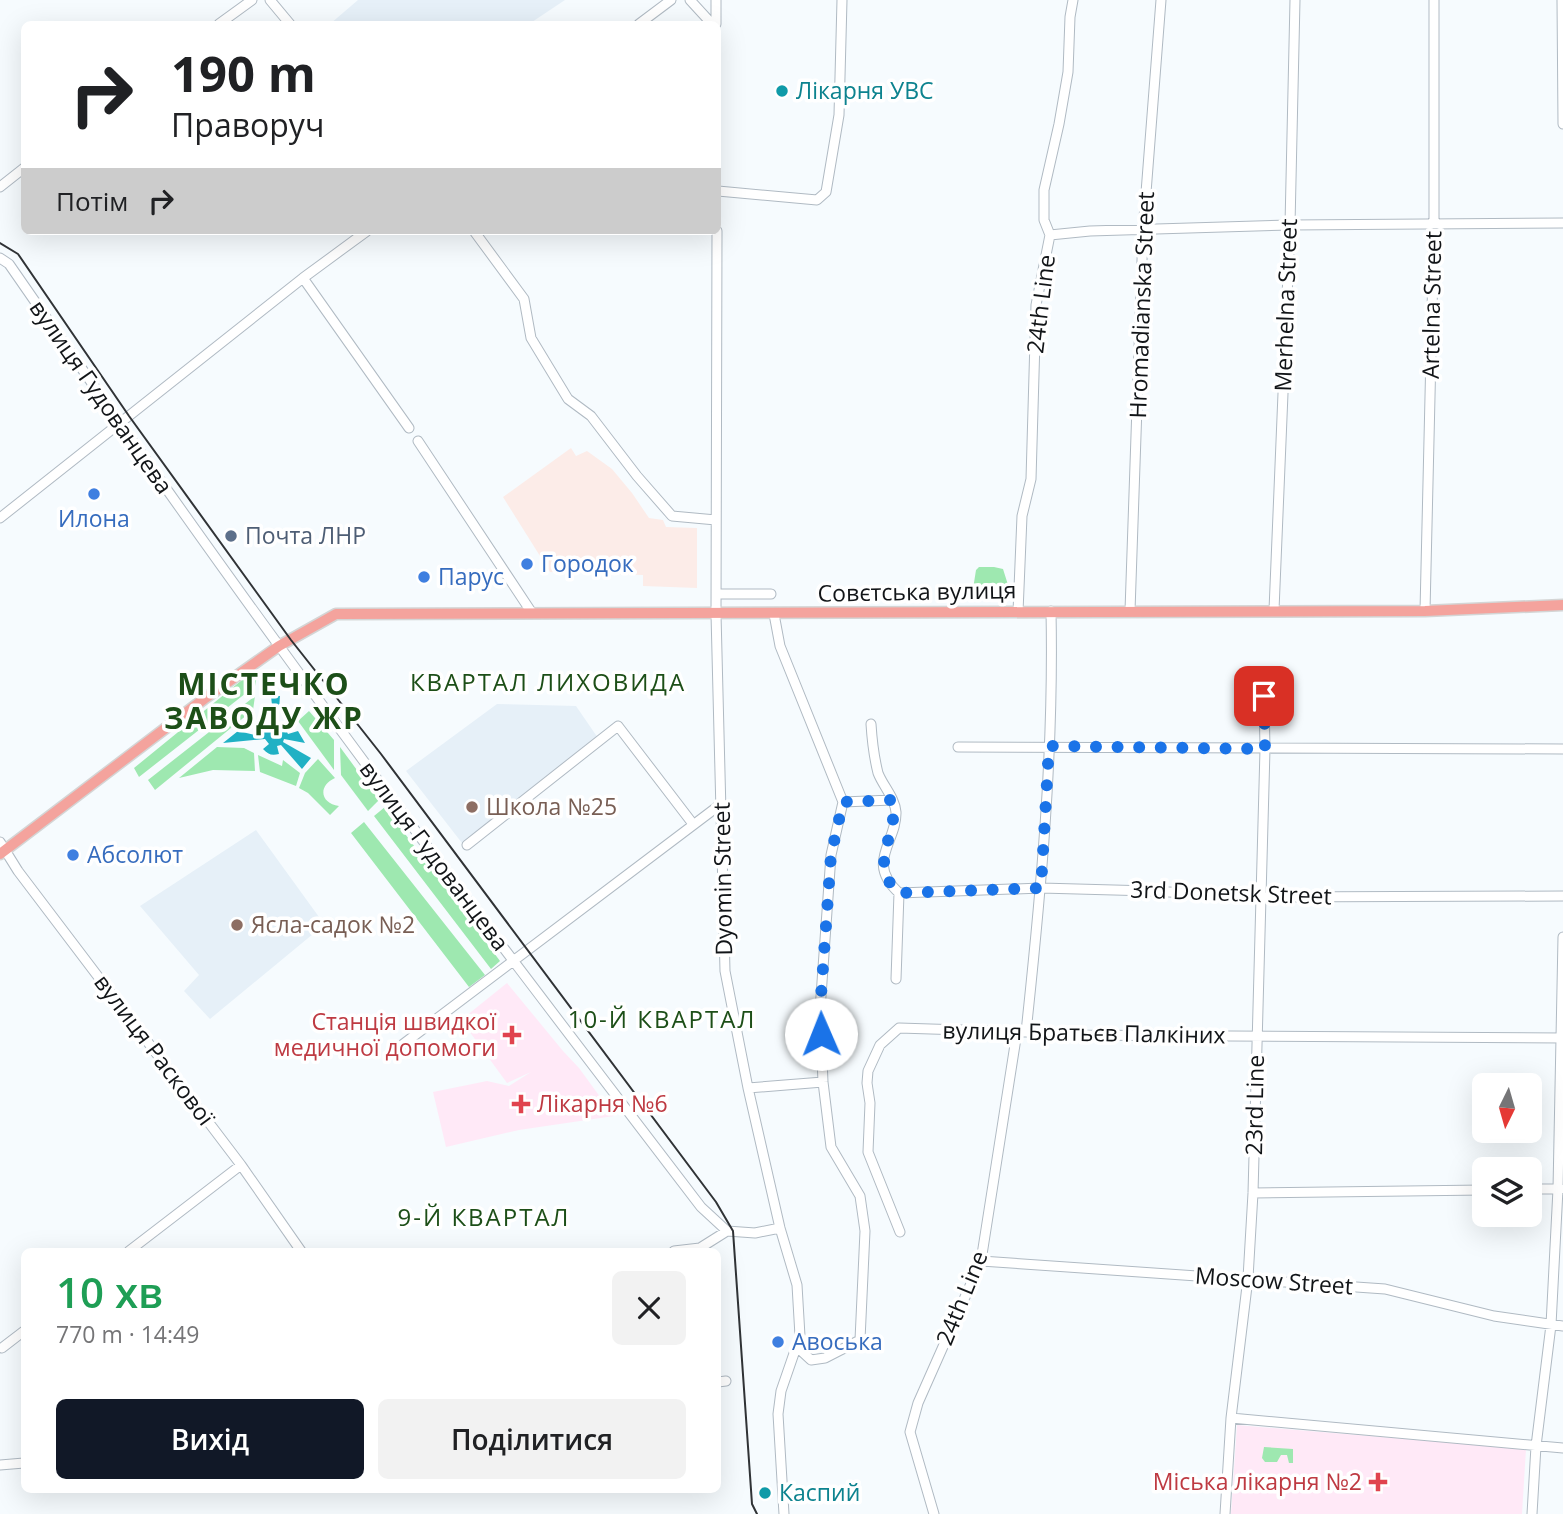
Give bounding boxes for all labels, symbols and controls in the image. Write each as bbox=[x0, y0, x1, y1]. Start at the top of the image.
text: 190 m bbox=[171, 40, 316, 106]
icon: right bbox=[56, 49, 147, 140]
place label: Лікарня УВС bbox=[796, 74, 934, 106]
marker: Лікарня УВС bbox=[774, 83, 790, 99]
text: Праворуч bbox=[171, 103, 324, 146]
icon: right bbox=[142, 182, 180, 220]
text: Потім bbox=[56, 183, 128, 219]
street label: Hromadianska Street bbox=[1121, 191, 1161, 419]
street label: Merhelna Street bbox=[1266, 218, 1304, 392]
street label: Artelna Street bbox=[1414, 231, 1448, 379]
street label: 24th Line bbox=[1018, 253, 1062, 355]
street label: вулиця Гудованцева bbox=[23, 293, 181, 500]
marker: Илона bbox=[86, 486, 102, 502]
place label: Илона bbox=[58, 502, 130, 534]
place label: Почта ЛНР bbox=[245, 519, 366, 551]
marker: Почта ЛНР bbox=[223, 528, 239, 544]
place label: Городок bbox=[541, 547, 634, 579]
marker: Городок bbox=[519, 556, 535, 572]
place label: Парус bbox=[438, 560, 504, 592]
marker: Парус bbox=[416, 569, 432, 585]
street label: Совєтська вулиця bbox=[817, 573, 1017, 609]
district label: МІСТЕЧКО ЗАВОДУ ЖР bbox=[164, 663, 364, 738]
district label: КВАРТАЛ ЛИХОВИДА bbox=[410, 665, 686, 698]
pin bbox=[1234, 666, 1294, 726]
icon: arrive bbox=[1245, 677, 1283, 715]
street label: вулиця Гудованцева bbox=[353, 754, 517, 957]
place label: Школа №25 bbox=[486, 790, 617, 822]
marker: Школа №25 bbox=[464, 799, 480, 815]
street label: Dyomin Street bbox=[705, 802, 739, 956]
place label: Абсолют bbox=[87, 838, 183, 870]
marker: Абсолют bbox=[65, 847, 81, 863]
street label: 3rd Donetsk Street bbox=[1130, 872, 1332, 912]
place label: Ясла-садок №2 bbox=[251, 908, 415, 940]
marker: Ясла-садок №2 bbox=[229, 917, 245, 933]
street label: вулиця Раскової bbox=[87, 967, 223, 1133]
position arrow bbox=[784, 997, 858, 1071]
district label: 10-Й КВАРТАЛ bbox=[568, 1002, 756, 1035]
place label: Станція швидкої медичної допомоги bbox=[274, 1005, 497, 1063]
street label: вулиця Братьєв Палкіних bbox=[942, 1014, 1226, 1050]
marker: Станція швидкої медичної допомоги bbox=[502, 1025, 522, 1045]
street label: 23rd Line bbox=[1237, 1054, 1271, 1156]
north arrow bbox=[1472, 1073, 1542, 1143]
map controls bbox=[1472, 1073, 1542, 1227]
place label: Лікарня №6 bbox=[537, 1087, 668, 1119]
marker: Лікарня №6 bbox=[511, 1094, 531, 1114]
button: layers bbox=[1472, 1157, 1542, 1227]
district label: 9-Й КВАРТАЛ bbox=[398, 1200, 570, 1233]
street label: 24th Line bbox=[928, 1246, 995, 1350]
street label: Moscow Street bbox=[1194, 1259, 1354, 1301]
text: 10 хв bbox=[56, 1263, 163, 1320]
button: close bbox=[612, 1271, 686, 1345]
text: 770 m · 14:49 bbox=[56, 1318, 199, 1350]
place label: Авоська bbox=[792, 1325, 883, 1357]
marker: Авоська bbox=[770, 1334, 786, 1350]
button: Вихід bbox=[56, 1399, 364, 1479]
button: Поділитися bbox=[378, 1399, 686, 1479]
place label: Міська лікарня №2 bbox=[1153, 1465, 1362, 1497]
marker: Міська лікарня №2 bbox=[1368, 1472, 1388, 1492]
place label: Каспий bbox=[779, 1476, 860, 1508]
marker: Каспий bbox=[757, 1485, 773, 1501]

